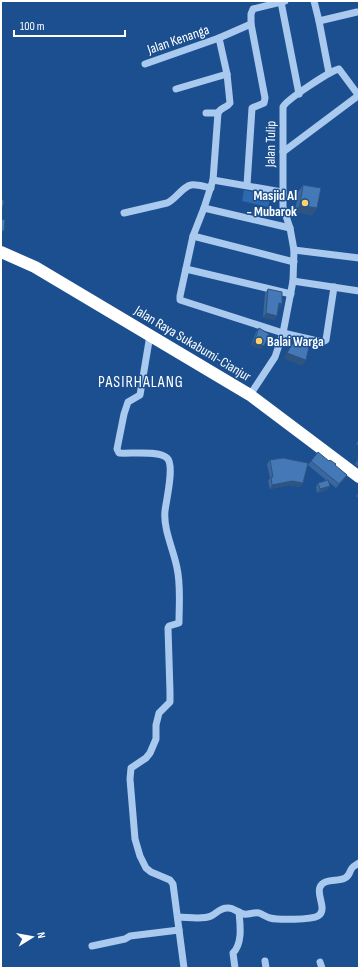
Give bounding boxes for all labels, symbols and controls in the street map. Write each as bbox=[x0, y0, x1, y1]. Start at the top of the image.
scale bar bbox=[14, 12, 125, 38]
text: 100 m bbox=[20, 19, 45, 34]
street label: Jalan Kenanga bbox=[144, 21, 211, 58]
street label: Jalan Tulip bbox=[262, 121, 279, 168]
place label: Masjid Al - Mubarok bbox=[247, 187, 297, 220]
marker: Masjid Al - Mubarok bbox=[300, 198, 310, 208]
street label: Jalan Raya Sukabumi-Cianjur bbox=[131, 301, 254, 385]
place label: Balai Warga bbox=[267, 333, 324, 350]
marker: Balai Warga bbox=[254, 336, 264, 346]
district label: PASIRHALANG bbox=[98, 373, 184, 392]
north arrow bbox=[12, 917, 52, 957]
text: N bbox=[34, 931, 48, 939]

